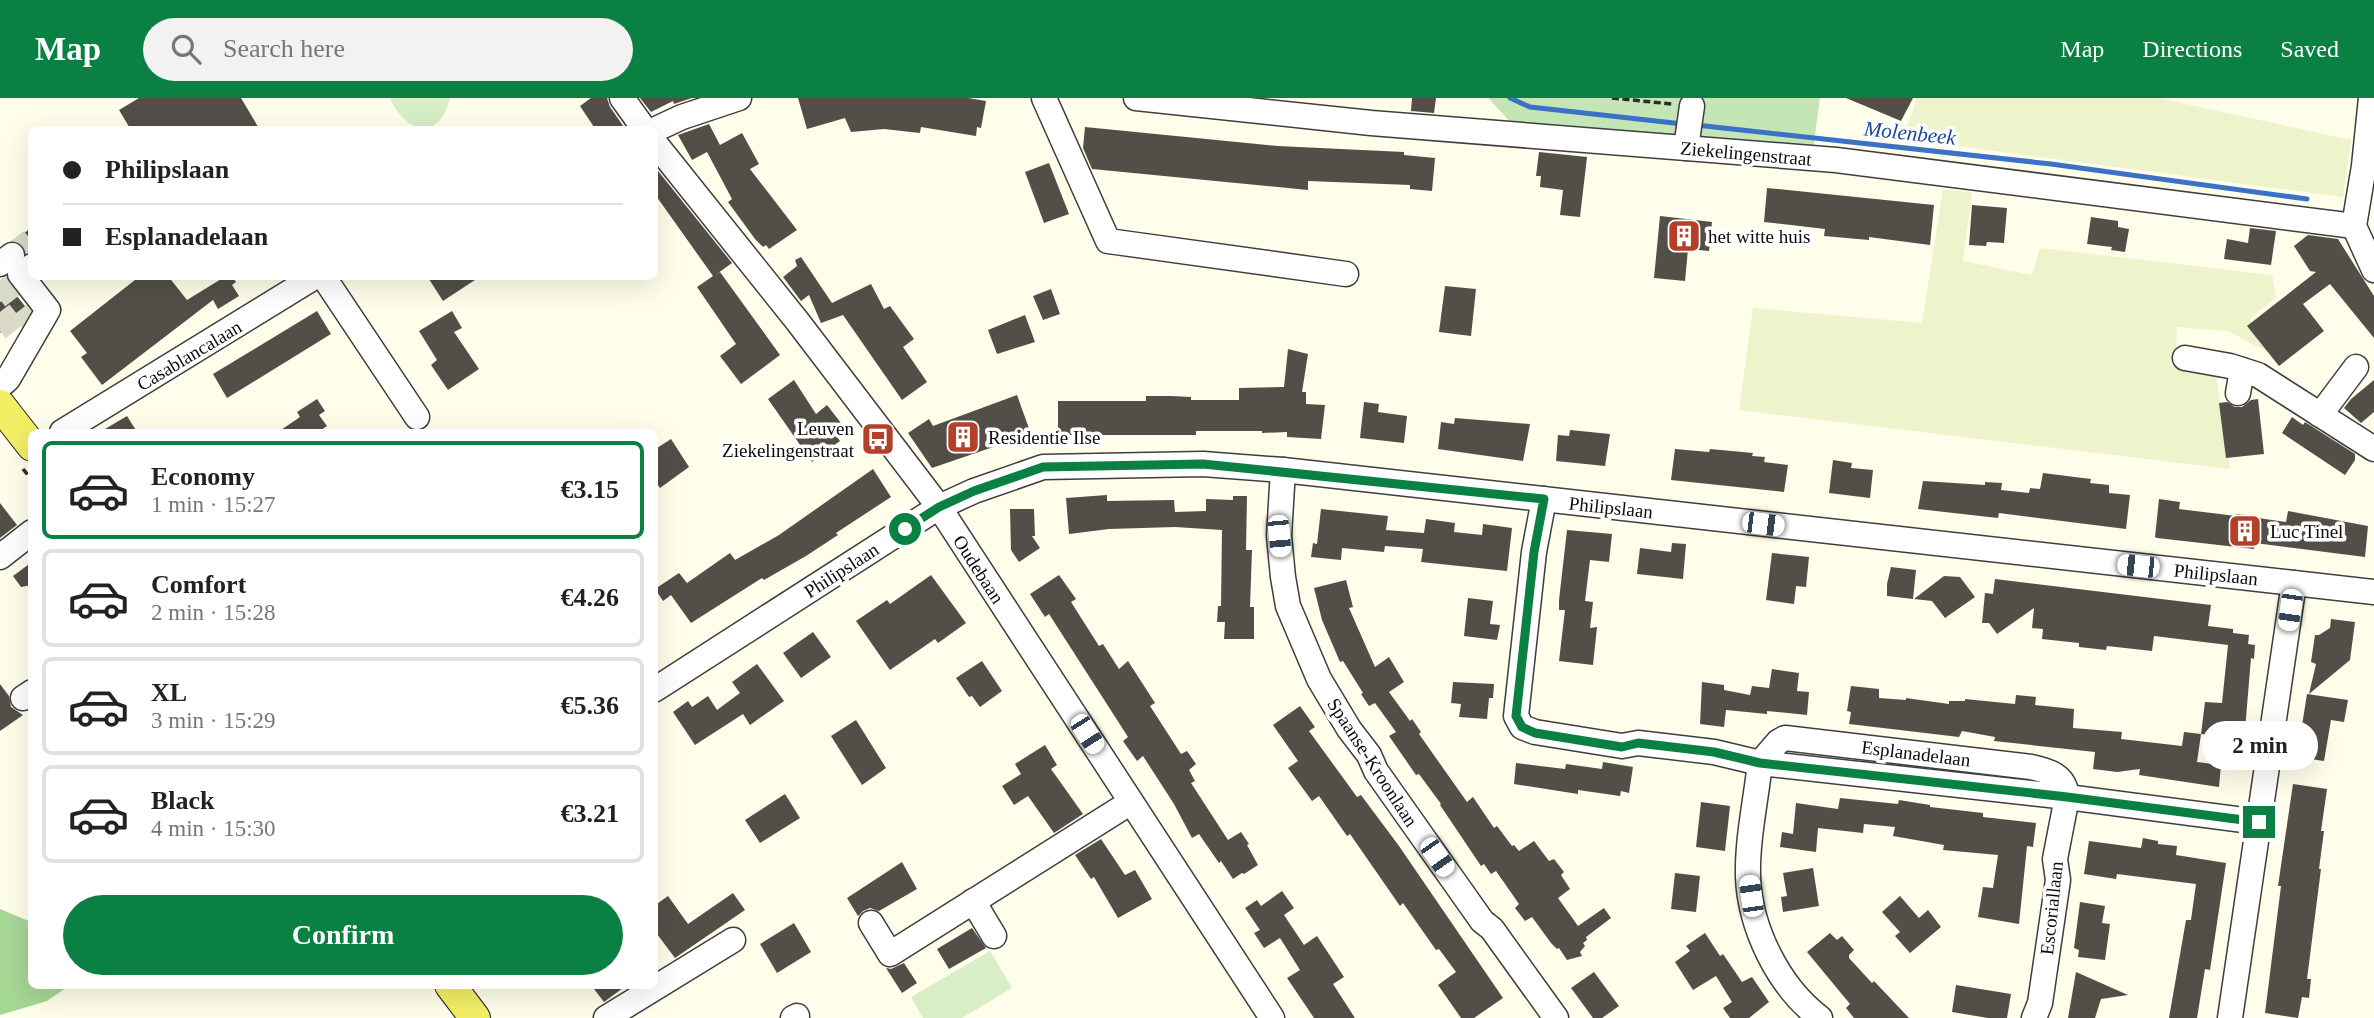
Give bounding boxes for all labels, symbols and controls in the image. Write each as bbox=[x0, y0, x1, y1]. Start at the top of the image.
search box bbox=[143, 18, 633, 81]
icon: search bbox=[167, 30, 205, 68]
text: Map bbox=[35, 31, 101, 67]
text: Search here bbox=[223, 34, 345, 63]
text: Map bbox=[2060, 36, 2104, 62]
text: Directions bbox=[2142, 36, 2242, 62]
text: Saved bbox=[2280, 36, 2339, 62]
water label: Molenbeek bbox=[1862, 116, 1958, 150]
street label: Ziekelingenstraat bbox=[1679, 137, 1813, 170]
text: Philipslaan bbox=[105, 155, 229, 184]
building icon: het witte huis bbox=[1665, 217, 1703, 255]
text: Esplanadelaan bbox=[105, 222, 268, 251]
place label: het witte huis bbox=[1708, 226, 1810, 247]
street label: Casablancalaan bbox=[133, 316, 246, 395]
place label: Leuven Ziekelingenstraat bbox=[722, 418, 855, 461]
building icon: Residentie Ilse bbox=[944, 418, 982, 456]
bus stop icon: Leuven Ziekelingenstraat bbox=[859, 420, 897, 458]
place label: Residentie Ilse bbox=[988, 427, 1100, 448]
icon: car bbox=[67, 459, 130, 522]
text: Economy bbox=[151, 462, 255, 491]
text: €3.15 bbox=[561, 475, 619, 504]
text: 1 min · 15:27 bbox=[151, 492, 276, 517]
street label: Philipslaan bbox=[1568, 493, 1655, 522]
car bbox=[1741, 511, 1786, 537]
building icon: Luc Tinel bbox=[2226, 512, 2264, 550]
route start bbox=[889, 513, 921, 545]
car bbox=[1267, 514, 1292, 558]
place label: Luc Tinel bbox=[2270, 521, 2343, 542]
street label: Oudebaan bbox=[949, 531, 1009, 608]
street label: Philipslaan bbox=[800, 538, 883, 602]
car bbox=[2117, 553, 2160, 579]
street label: Philipslaan bbox=[2173, 560, 2260, 589]
icon: car bbox=[67, 567, 130, 630]
text: Comfort bbox=[151, 570, 246, 599]
text: €4.26 bbox=[561, 583, 619, 612]
car bbox=[2277, 588, 2304, 632]
text: 2 min · 15:28 bbox=[151, 600, 276, 625]
icon: car bbox=[67, 675, 130, 738]
text: XL bbox=[151, 678, 187, 707]
text: €5.36 bbox=[561, 691, 619, 720]
street label: Spaanse-Kroonlaan bbox=[1323, 694, 1422, 831]
text: 3 min · 15:29 bbox=[151, 708, 276, 733]
car bbox=[1067, 711, 1108, 757]
callout: 2 min bbox=[2201, 720, 2317, 770]
text: 2 min bbox=[2232, 733, 2288, 758]
street label: Esplanadelaan bbox=[1860, 736, 1972, 771]
icon: car bbox=[67, 783, 130, 846]
text: Black bbox=[151, 786, 215, 815]
text: €3.21 bbox=[561, 799, 619, 828]
route end bbox=[2243, 806, 2275, 838]
text: 4 min · 15:30 bbox=[151, 816, 276, 841]
car bbox=[1417, 834, 1458, 880]
street label: Escoriallaan bbox=[2036, 860, 2067, 956]
car bbox=[1738, 874, 1765, 918]
button: Confirm bbox=[63, 895, 623, 975]

